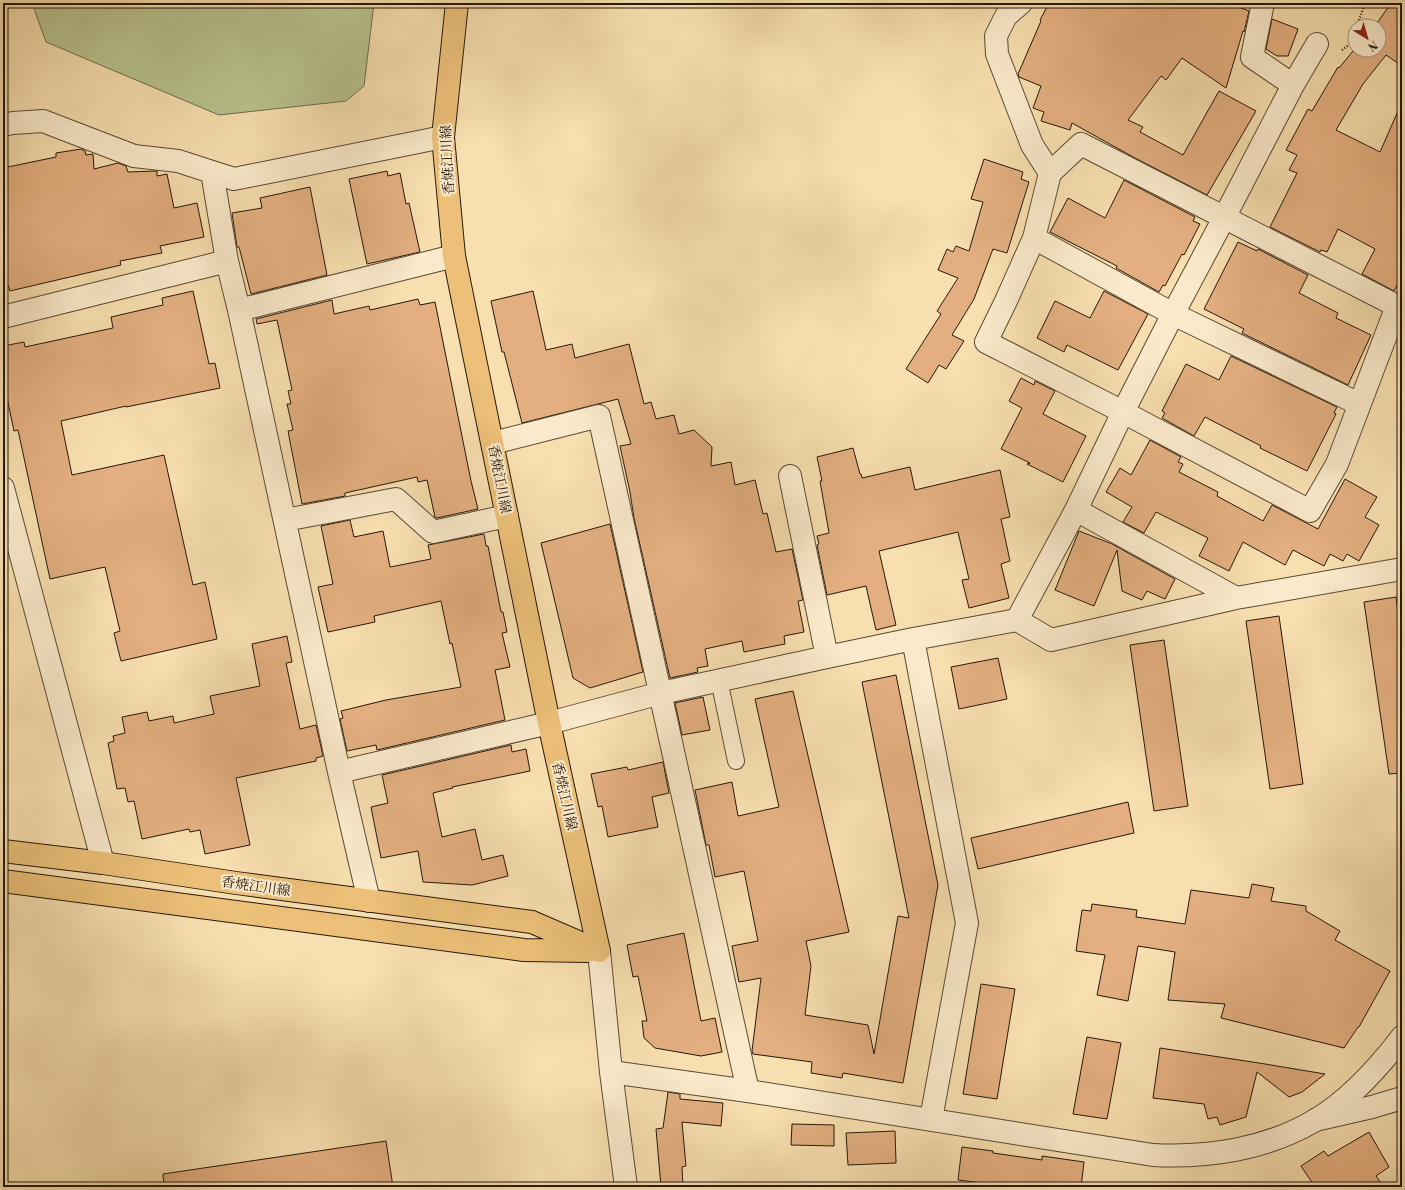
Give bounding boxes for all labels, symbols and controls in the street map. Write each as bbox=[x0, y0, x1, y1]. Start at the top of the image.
north arrow bbox=[1347, 18, 1387, 58]
text: N bbox=[1364, 37, 1380, 54]
street label: 香焼江川線 bbox=[437, 125, 459, 195]
street label: 香焼江川線 bbox=[484, 443, 515, 515]
street label: 香焼江川線 bbox=[547, 760, 581, 832]
street label: 香焼江川線 bbox=[220, 873, 292, 901]

